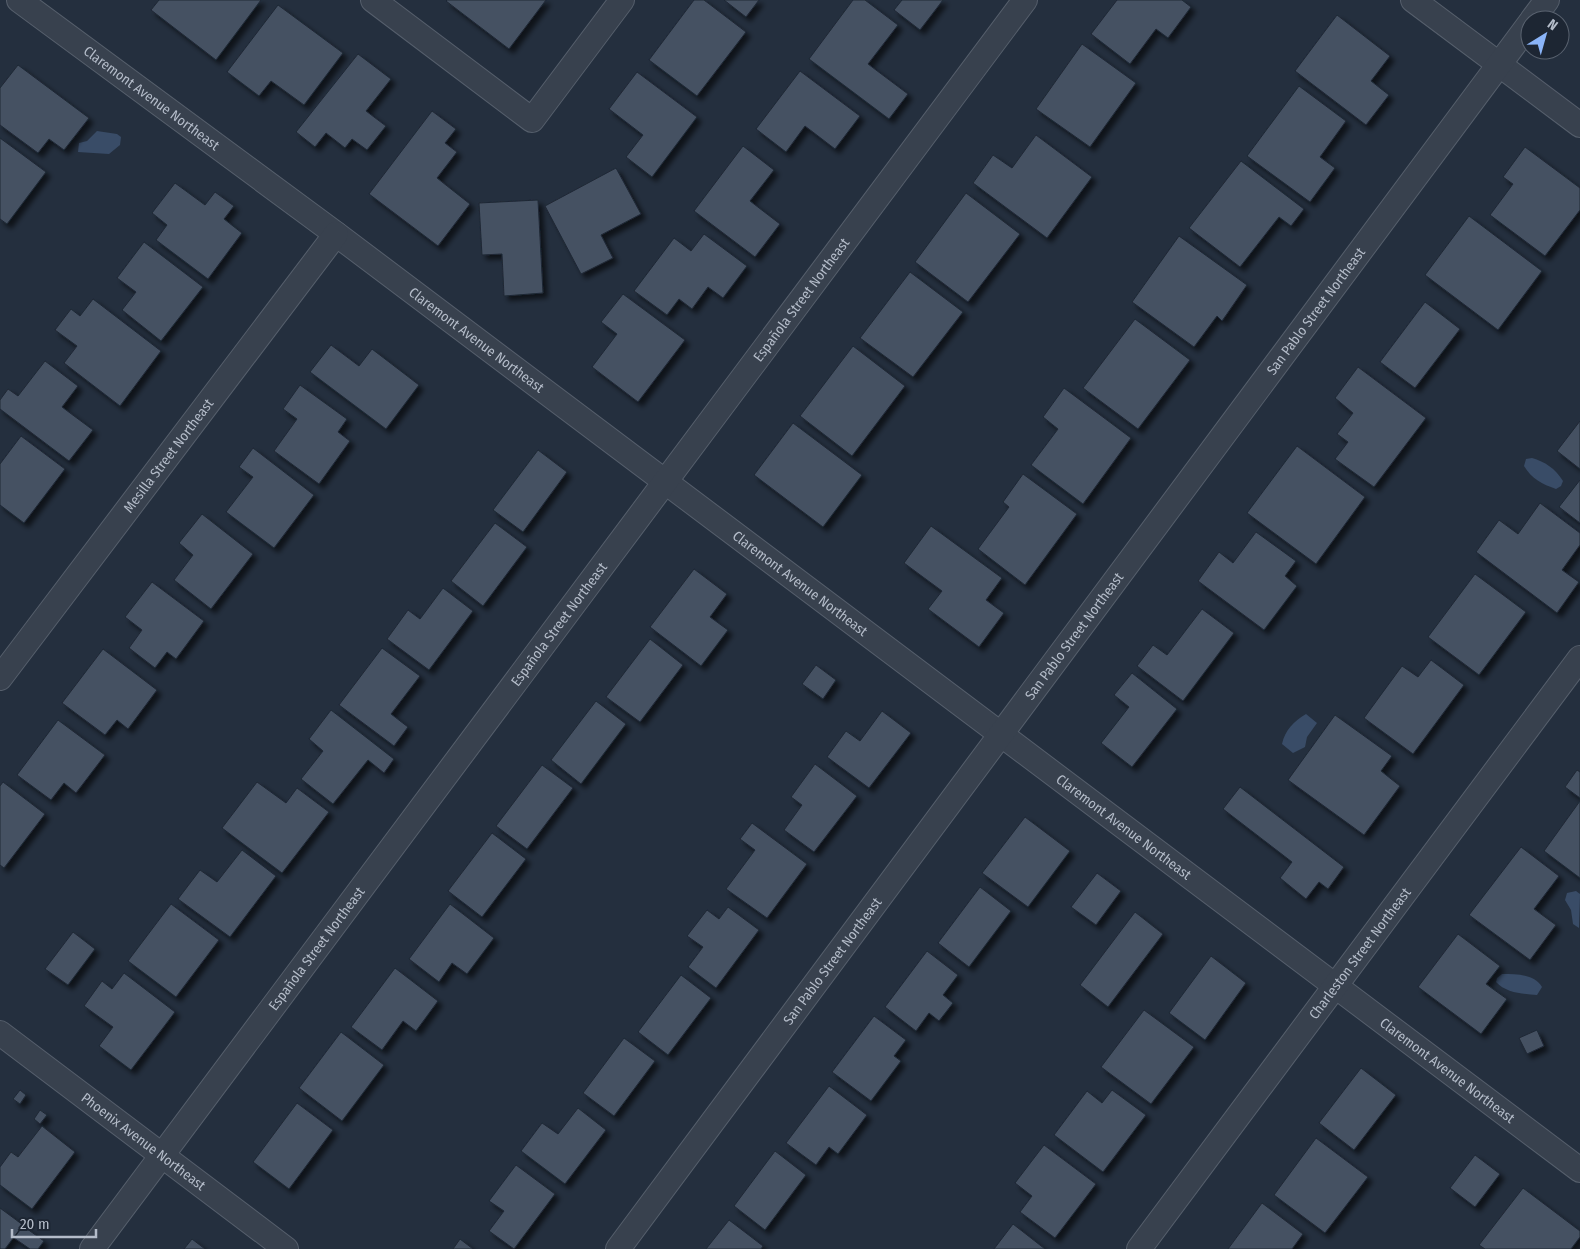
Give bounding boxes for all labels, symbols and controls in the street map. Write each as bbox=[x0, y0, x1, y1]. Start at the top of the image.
north arrow bbox=[1520, 10, 1570, 60]
text: N bbox=[1544, 16, 1561, 34]
street label: Claremont Avenue Northeast bbox=[80, 43, 223, 154]
street label: Española Street Northeast bbox=[750, 234, 853, 365]
street label: San Pablo Street Northeast bbox=[1263, 244, 1369, 378]
street label: Claremont Avenue Northeast bbox=[405, 284, 548, 397]
street label: Mesilla Street Northeast bbox=[120, 395, 218, 516]
street label: Claremont Avenue Northeast bbox=[729, 527, 871, 640]
street label: Española Street Northeast bbox=[508, 559, 611, 690]
street label: San Pablo Street Northeast bbox=[1022, 569, 1128, 703]
street label: Claremont Avenue Northeast bbox=[1053, 771, 1195, 884]
street label: Española Street Northeast bbox=[265, 883, 369, 1014]
street label: Charleston Street Northeast bbox=[1306, 884, 1415, 1023]
street label: San Pablo Street Northeast bbox=[780, 894, 886, 1028]
street label: Claremont Avenue Northeast bbox=[1376, 1014, 1518, 1127]
street label: Phoenix Avenue Northeast bbox=[78, 1089, 209, 1195]
scale bar bbox=[12, 1206, 96, 1238]
text: 20 m bbox=[20, 1215, 50, 1233]

